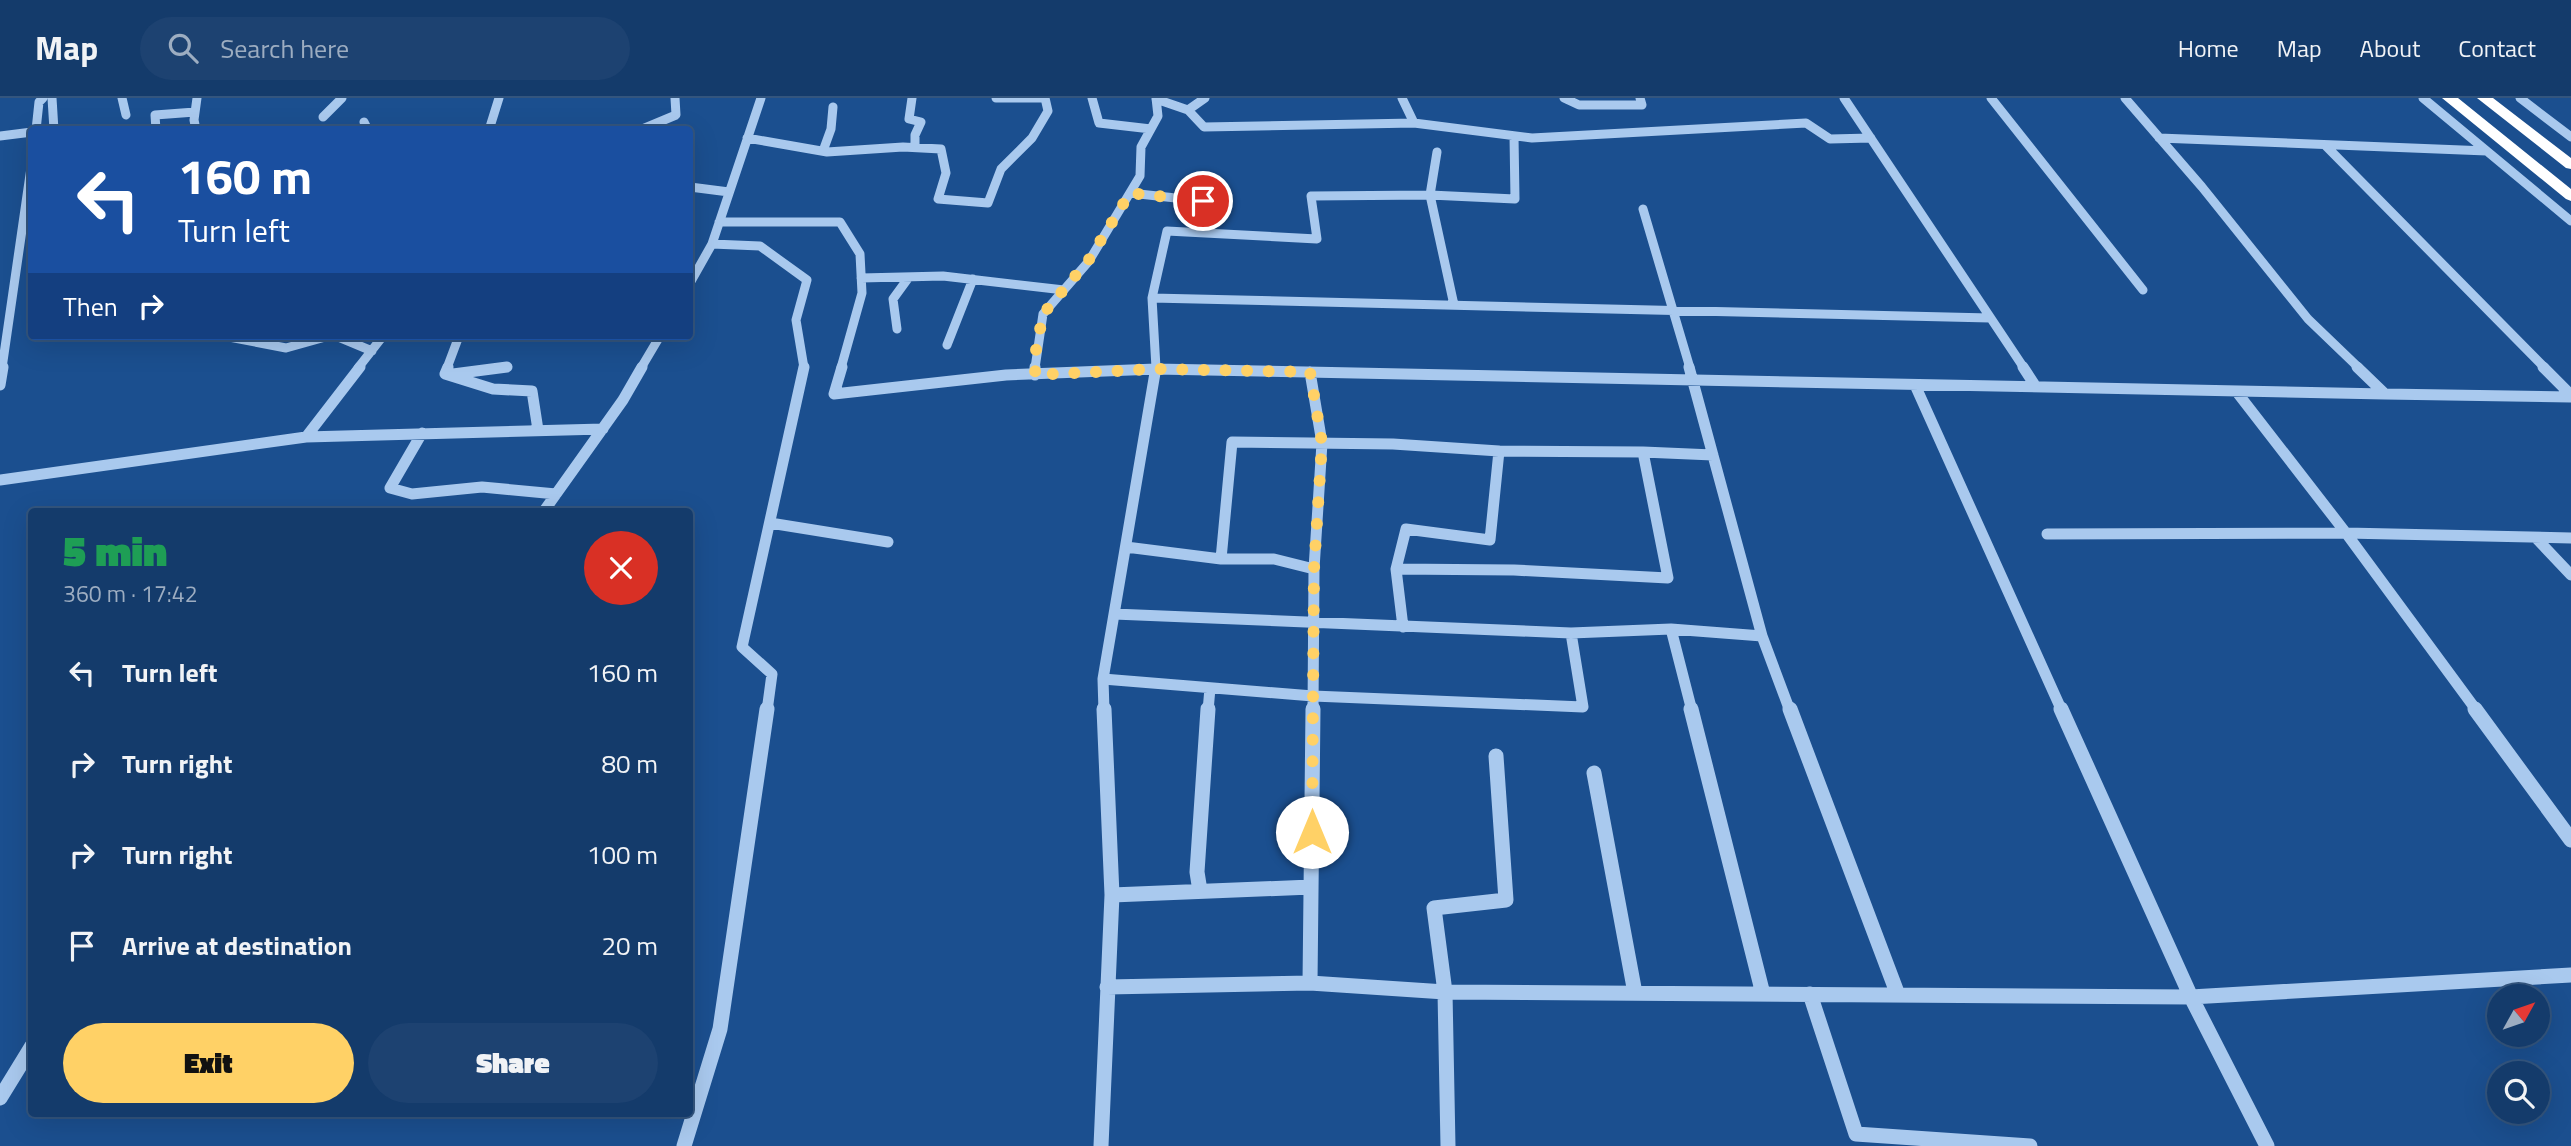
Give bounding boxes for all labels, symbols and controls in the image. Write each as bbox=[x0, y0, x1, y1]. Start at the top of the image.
search box bbox=[140, 17, 630, 80]
text: Map bbox=[35, 23, 98, 73]
icon: search bbox=[164, 29, 202, 67]
text: Search here bbox=[220, 29, 349, 68]
text: Home bbox=[2178, 30, 2239, 66]
text: Map bbox=[2277, 30, 2322, 66]
text: About bbox=[2360, 30, 2420, 66]
text: Contact bbox=[2458, 30, 2536, 66]
text: 160 m bbox=[178, 138, 312, 213]
icon: left bbox=[63, 154, 154, 245]
pin bbox=[1173, 171, 1233, 231]
icon: arrive bbox=[1184, 182, 1222, 220]
text: Turn left bbox=[178, 206, 290, 254]
text: Then bbox=[63, 287, 118, 326]
icon: right bbox=[132, 287, 170, 325]
text: 5 min bbox=[63, 518, 167, 582]
button: close bbox=[584, 531, 658, 605]
text: 360 m · 17:42 bbox=[63, 576, 198, 611]
text: Turn left bbox=[122, 653, 217, 692]
text: 160 m bbox=[587, 653, 658, 692]
icon: left bbox=[63, 654, 101, 692]
text: Turn right bbox=[122, 744, 233, 783]
text: 80 m bbox=[601, 744, 658, 783]
icon: right bbox=[63, 745, 101, 783]
position arrow bbox=[1275, 795, 1349, 869]
text: Turn right bbox=[122, 835, 233, 874]
text: 100 m bbox=[587, 835, 658, 874]
icon: right bbox=[63, 836, 101, 874]
text: Arrive at destination bbox=[122, 926, 352, 965]
text: 20 m bbox=[601, 926, 658, 965]
icon: arrive bbox=[63, 927, 101, 965]
north arrow bbox=[2487, 984, 2550, 1046]
map controls bbox=[2487, 984, 2550, 1124]
button: Exit bbox=[63, 1023, 354, 1103]
button: Share bbox=[368, 1023, 658, 1103]
button: search bbox=[2487, 1061, 2550, 1124]

